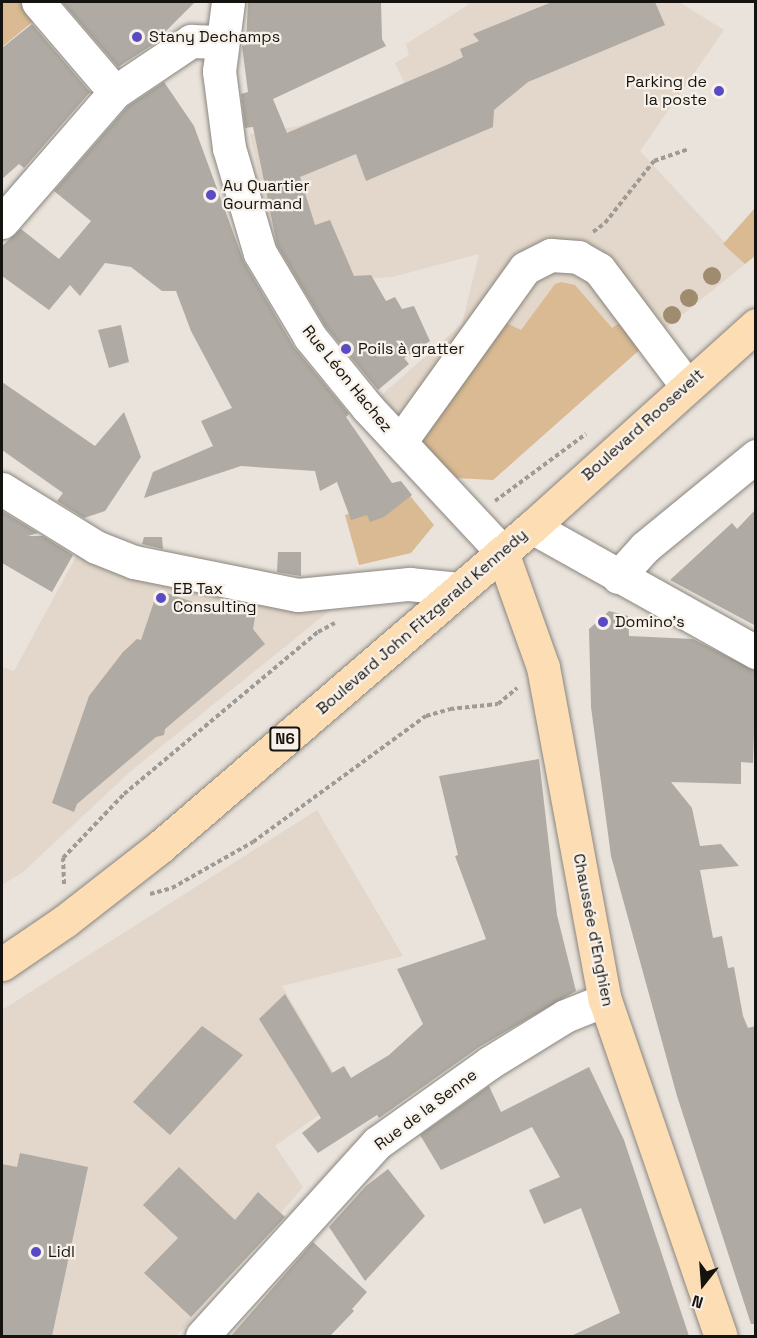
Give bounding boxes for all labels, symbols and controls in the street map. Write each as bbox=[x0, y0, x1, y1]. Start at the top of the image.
place label: Stany Dechamps bbox=[149, 27, 280, 47]
marker: Stany Dechamps bbox=[130, 30, 144, 44]
place label: Parking de la poste bbox=[626, 72, 707, 110]
marker: Parking de la poste bbox=[712, 84, 726, 98]
place label: Au Quartier Gourmand bbox=[223, 176, 309, 214]
marker: Au Quartier Gourmand bbox=[204, 188, 218, 202]
street label: Rue Léon Hachez bbox=[298, 322, 396, 436]
place label: Poils à gratter bbox=[358, 339, 464, 359]
marker: Poils à gratter bbox=[339, 342, 353, 356]
street label: Boulevard Roosevelt bbox=[578, 365, 708, 485]
street label: Boulevard John Fitzgerald Kennedy bbox=[313, 525, 531, 719]
place label: EB Tax Consulting bbox=[173, 579, 256, 617]
marker: EB Tax Consulting bbox=[154, 591, 168, 605]
place label: Domino's bbox=[615, 612, 685, 632]
marker: Domino's bbox=[596, 615, 610, 629]
road number: N6 bbox=[268, 727, 302, 751]
street label: Chaussée d'Enghien bbox=[569, 852, 617, 1008]
street label: Rue de la Senne bbox=[371, 1065, 481, 1155]
place label: Lidl bbox=[48, 1242, 75, 1262]
marker: Lidl bbox=[29, 1245, 43, 1259]
north arrow bbox=[673, 1254, 733, 1314]
text: N bbox=[689, 1290, 706, 1313]

